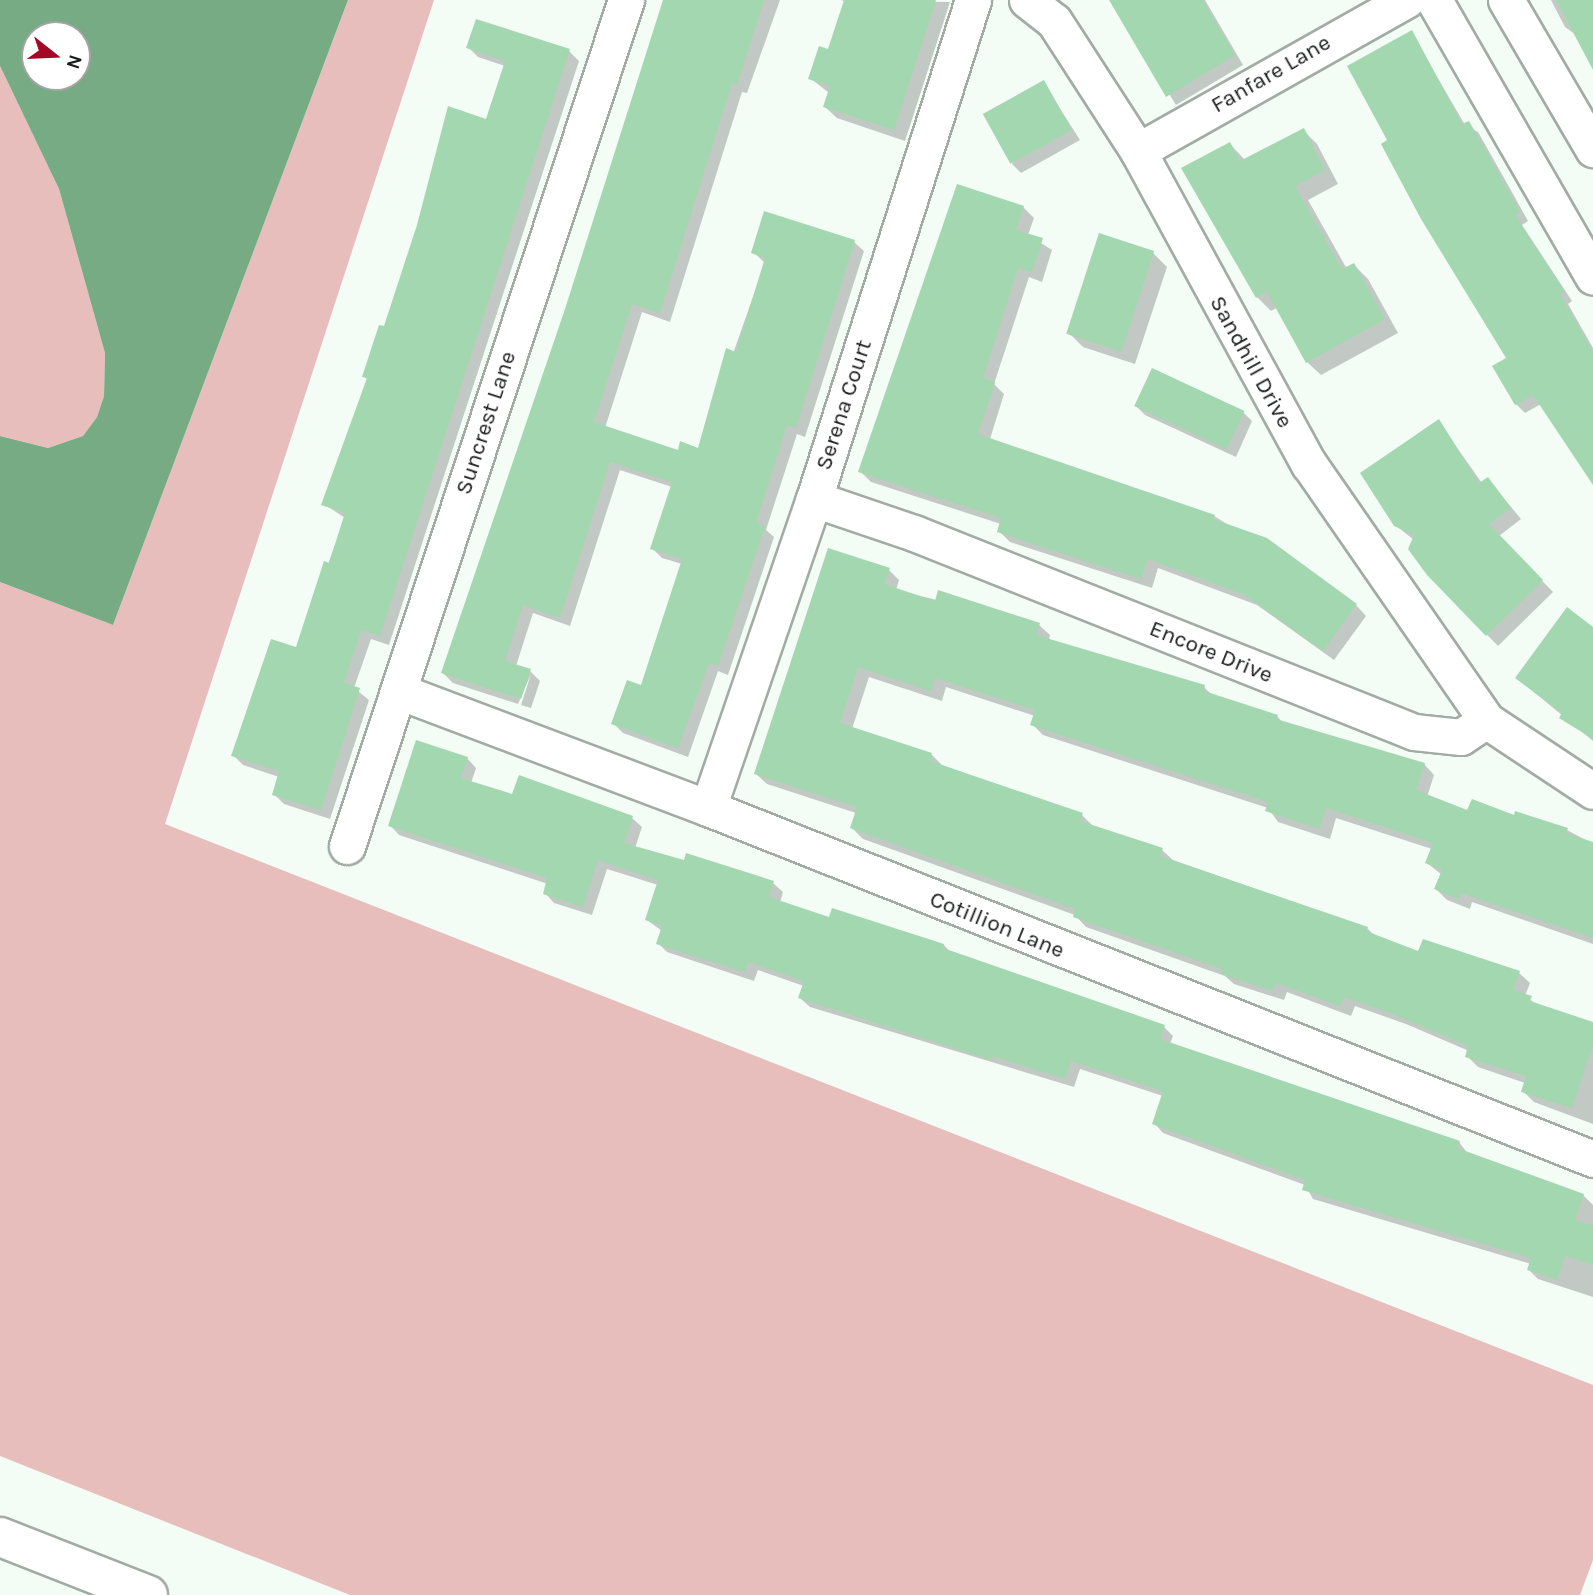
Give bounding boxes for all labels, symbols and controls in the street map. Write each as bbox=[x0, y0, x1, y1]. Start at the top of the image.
north arrow bbox=[21, 21, 91, 91]
street label: Fanfare Lane bbox=[1206, 29, 1336, 119]
text: N bbox=[62, 52, 87, 72]
street label: Sandhill Drive bbox=[1203, 291, 1299, 433]
street label: Serena Court bbox=[810, 336, 878, 474]
street label: Suncrest Lane bbox=[450, 348, 522, 498]
street label: Encore Drive bbox=[1145, 615, 1277, 689]
street label: Cotillion Lane bbox=[926, 885, 1068, 965]

